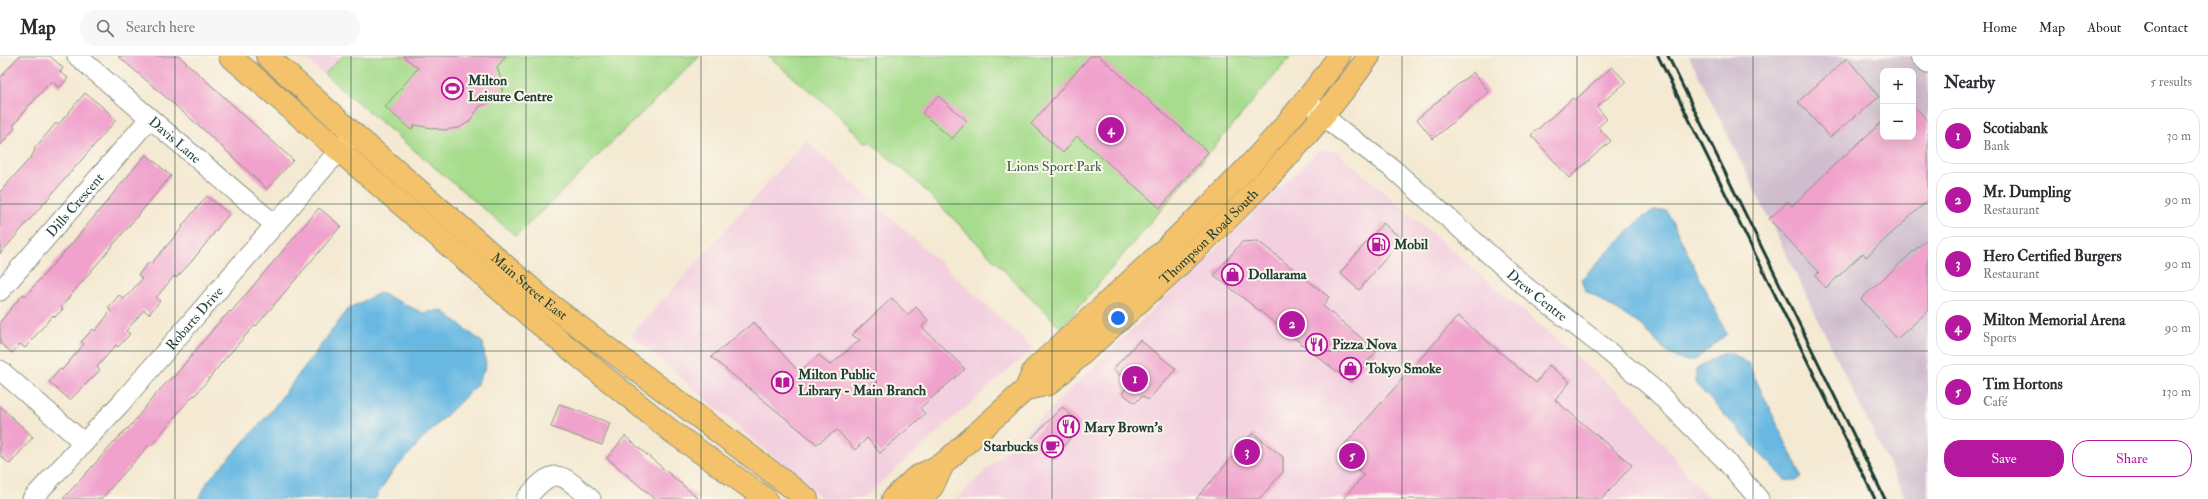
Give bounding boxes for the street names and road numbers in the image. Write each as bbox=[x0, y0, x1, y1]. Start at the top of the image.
street label: Davis Lane bbox=[145, 113, 205, 167]
street label: Dills Crescent bbox=[43, 169, 108, 241]
street label: Thompson Road South bbox=[1156, 185, 1262, 288]
street label: Main Street East bbox=[487, 249, 571, 324]
street label: Drew Centre bbox=[1503, 266, 1571, 325]
street label: Robarts Drive bbox=[162, 283, 227, 354]

